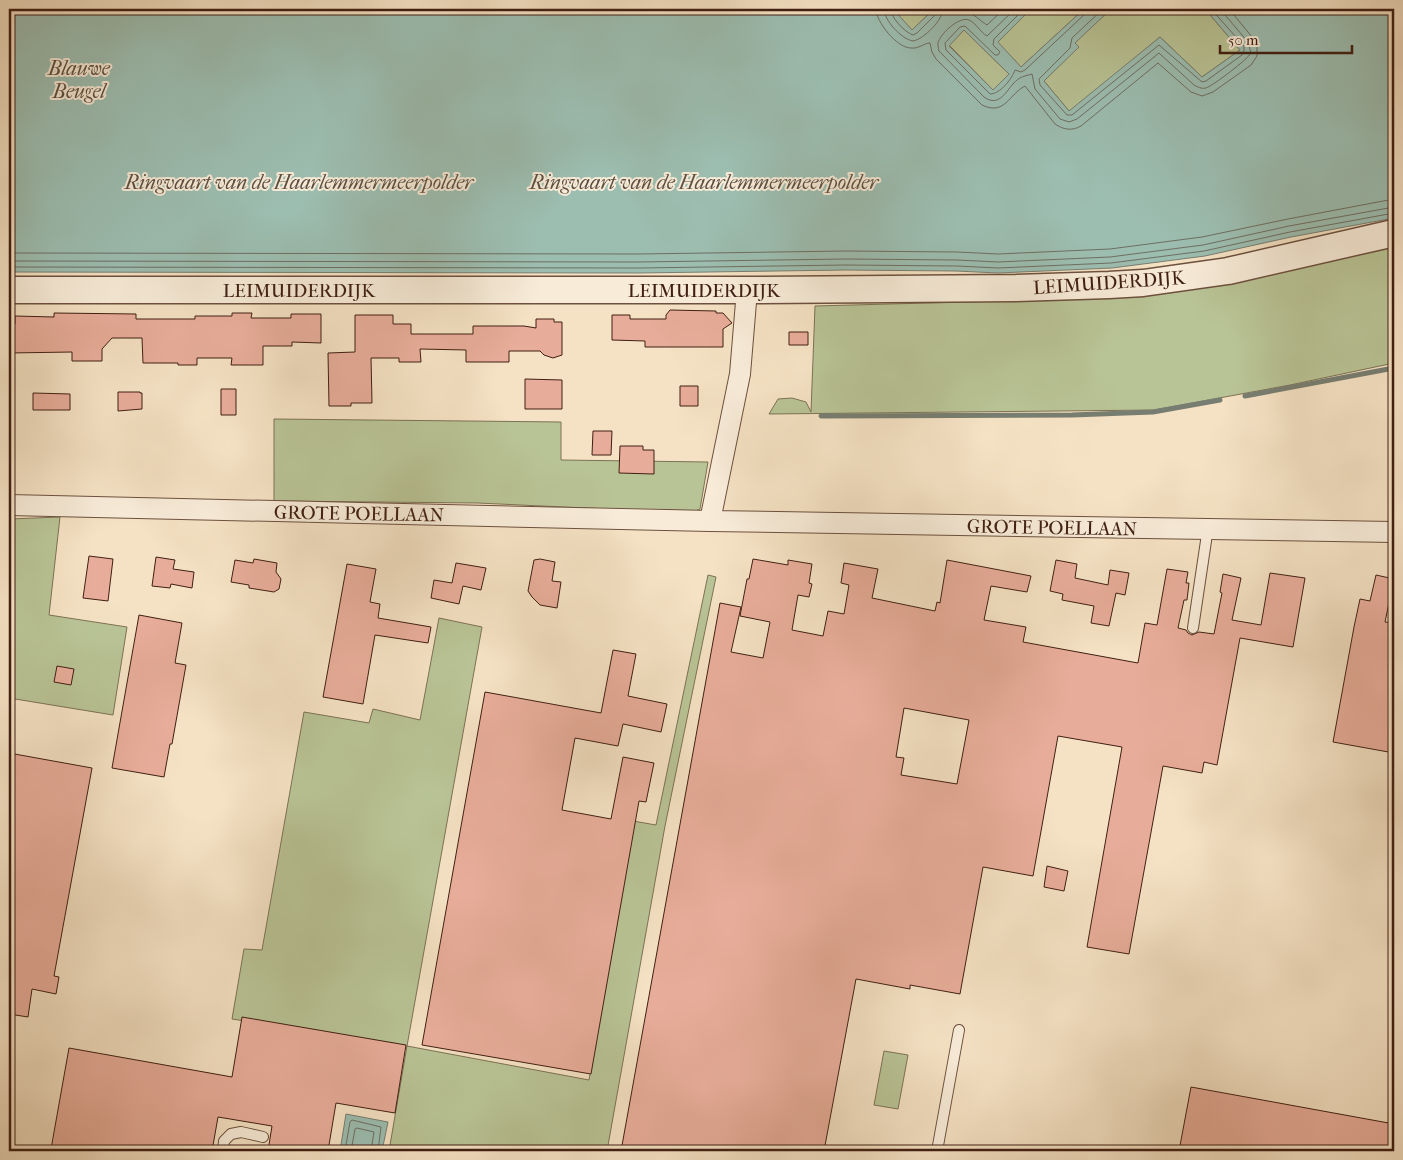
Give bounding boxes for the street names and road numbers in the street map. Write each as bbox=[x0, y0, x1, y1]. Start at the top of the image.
street label: LEIMUIDERDIJK bbox=[1032, 267, 1187, 299]
street label: LEIMUIDERDIJK bbox=[223, 280, 376, 302]
street label: LEIMUIDERDIJK bbox=[628, 280, 781, 302]
street label: GROTE POELLAAN bbox=[274, 502, 445, 526]
street label: GROTE POELLAAN bbox=[967, 516, 1138, 540]

